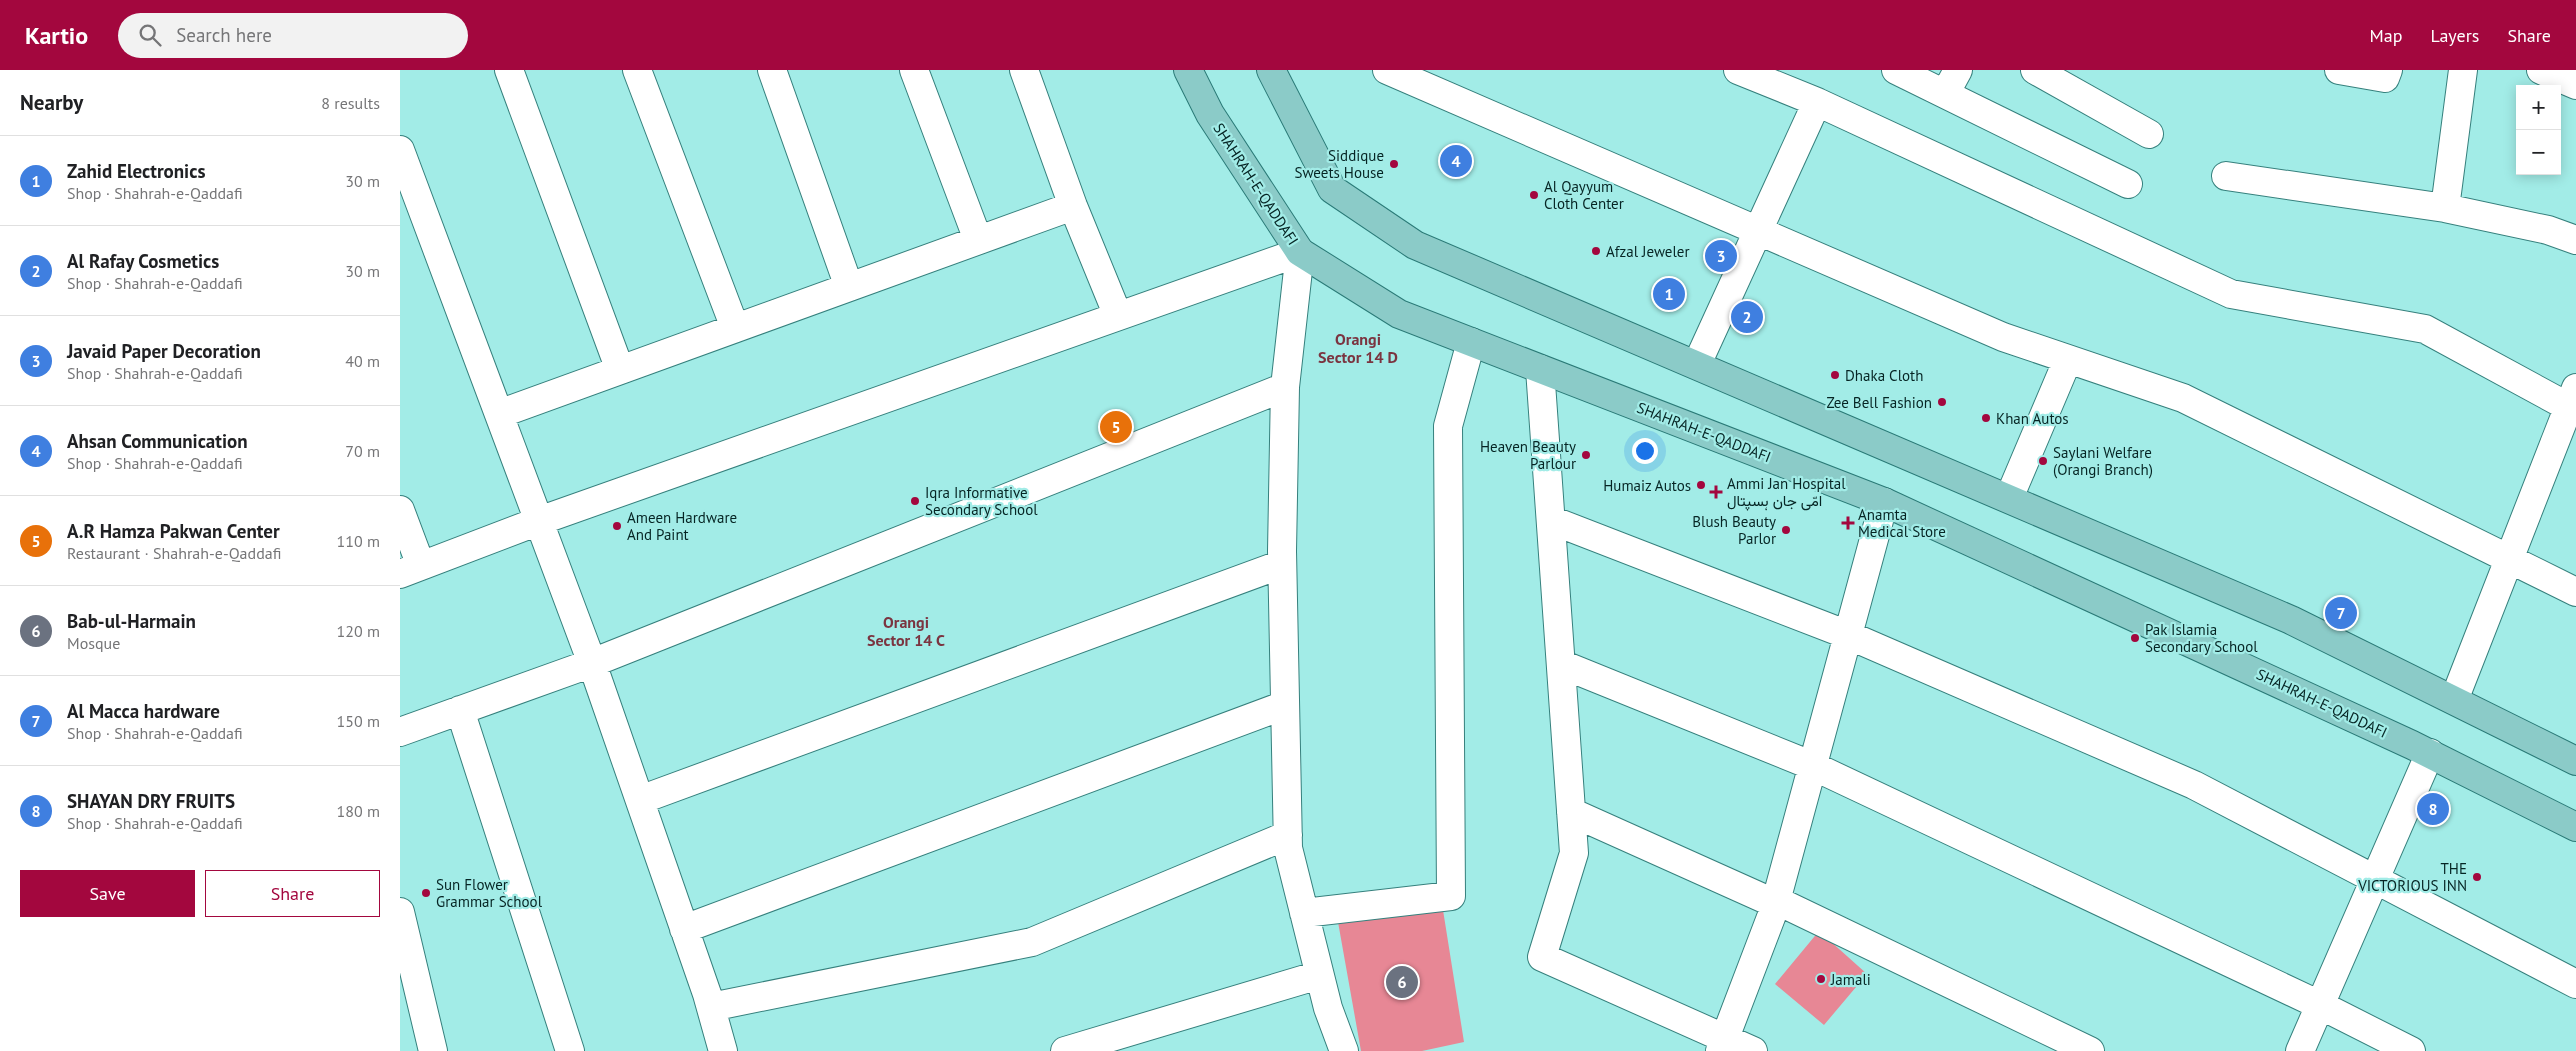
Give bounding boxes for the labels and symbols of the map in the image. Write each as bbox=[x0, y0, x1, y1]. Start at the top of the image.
street label: SHAHRAH-E-QADDAFI bbox=[1209, 119, 1303, 249]
pin: 4 bbox=[1440, 142, 1472, 180]
place label: Siddique Sweets House bbox=[1295, 146, 1384, 182]
marker: Siddique Sweets House bbox=[1388, 158, 1400, 170]
place label: Al Qayyum Cloth Center bbox=[1544, 177, 1624, 213]
marker: Al Qayyum Cloth Center bbox=[1528, 189, 1540, 201]
pin: 3 bbox=[1705, 237, 1737, 275]
place label: Afzal Jeweler bbox=[1606, 242, 1690, 261]
marker: Afzal Jeweler bbox=[1590, 245, 1602, 257]
pin: 1 bbox=[1653, 275, 1685, 313]
pin: 2 bbox=[1731, 298, 1763, 336]
district label: Orangi Sector 14 D bbox=[1318, 329, 1398, 367]
place label: Dhaka Cloth bbox=[1845, 366, 1923, 385]
marker: Dhaka Cloth bbox=[1829, 369, 1841, 381]
place label: Zee Bell Fashion bbox=[1826, 393, 1932, 412]
marker: Zee Bell Fashion bbox=[1936, 396, 1948, 408]
street label: SHAHRAH-E-QADDAFI bbox=[1634, 398, 1774, 466]
pin: 5 bbox=[1100, 408, 1132, 446]
place label: Khan Autos bbox=[1996, 409, 2069, 428]
marker: Khan Autos bbox=[1980, 412, 1992, 424]
place label: Heaven Beauty Parlour bbox=[1480, 437, 1576, 473]
your location bbox=[1632, 438, 1658, 464]
place label: Saylani Welfare (Orangi Branch) bbox=[2053, 443, 2153, 479]
marker: Heaven Beauty Parlour bbox=[1580, 449, 1592, 461]
marker: Saylani Welfare (Orangi Branch) bbox=[2037, 455, 2049, 467]
place label: Ammi Jan Hospital امّی جان ہسپتال bbox=[1727, 474, 1846, 511]
place label: Humaiz Autos bbox=[1603, 476, 1691, 495]
marker: Humaiz Autos bbox=[1695, 479, 1707, 491]
place label: Iqra Informative Secondary School bbox=[925, 483, 1038, 519]
marker: Ammi Jan Hospital امّی جان ہسپتال bbox=[1709, 485, 1723, 499]
marker: Iqra Informative Secondary School bbox=[909, 495, 921, 507]
place label: Anamta Medical Store bbox=[1858, 505, 1946, 541]
place label: Ameen Hardware And Paint bbox=[627, 508, 737, 544]
place label: Blush Beauty Parlor bbox=[1692, 512, 1776, 548]
marker: Anamta Medical Store bbox=[1842, 517, 1854, 529]
marker: Ameen Hardware And Paint bbox=[611, 520, 623, 532]
marker: Blush Beauty Parlor bbox=[1780, 524, 1792, 536]
pin: 7 bbox=[2325, 594, 2357, 632]
district label: Orangi Sector 14 C bbox=[867, 612, 945, 650]
place label: Pak Islamia Secondary School bbox=[2145, 620, 2258, 656]
marker: Pak Islamia Secondary School bbox=[2129, 632, 2141, 644]
street label: SHAHRAH-E-QADDAFI bbox=[2254, 664, 2390, 742]
pin: 8 bbox=[2417, 790, 2449, 828]
place label: THE VICTORIOUS INN bbox=[2357, 859, 2467, 895]
marker: THE VICTORIOUS INN bbox=[2471, 871, 2483, 883]
place label: Sun Flower Grammar School bbox=[436, 875, 543, 911]
marker: Sun Flower Grammar School bbox=[420, 887, 432, 899]
pin: 6 bbox=[1386, 963, 1418, 1001]
place label: Jamali bbox=[1830, 970, 1871, 989]
marker: Jamali bbox=[1815, 973, 1827, 985]

